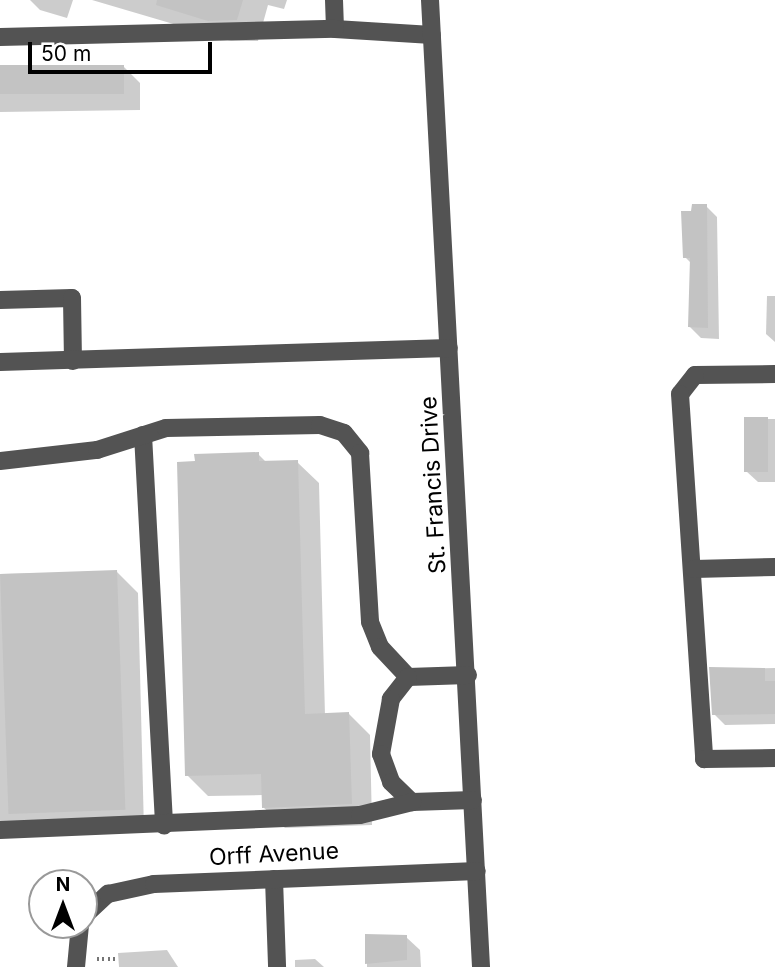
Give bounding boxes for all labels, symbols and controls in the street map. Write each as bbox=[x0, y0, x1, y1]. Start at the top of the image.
scale bar bbox=[32, 28, 215, 72]
text: 50 m bbox=[41, 41, 91, 66]
street label: St. Francis Drive bbox=[415, 395, 451, 575]
street label: Orff Avenue bbox=[208, 837, 340, 871]
north arrow bbox=[28, 869, 98, 939]
text: N bbox=[56, 873, 70, 896]

